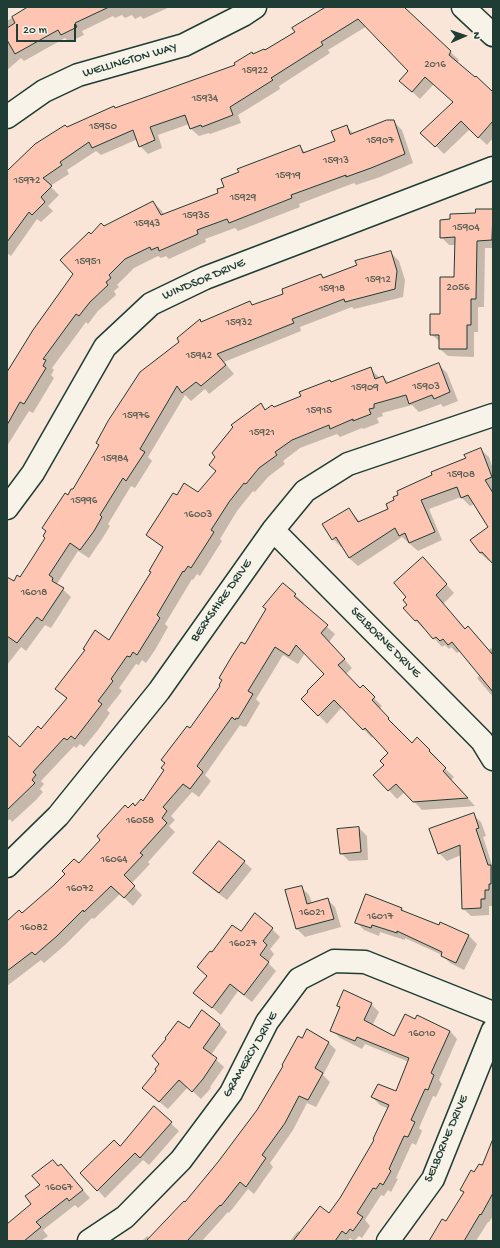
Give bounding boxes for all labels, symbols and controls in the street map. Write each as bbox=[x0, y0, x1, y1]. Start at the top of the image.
scale bar bbox=[18, 16, 78, 42]
north arrow bbox=[444, 16, 484, 56]
text: 20 m bbox=[23, 24, 47, 38]
text: N bbox=[470, 32, 482, 39]
street label: WELLINGTON WAY bbox=[81, 40, 179, 82]
house number: 2016 bbox=[424, 58, 446, 72]
house number: 15922 bbox=[242, 64, 268, 78]
house number: 15934 bbox=[192, 92, 218, 106]
house number: 15950 bbox=[89, 120, 117, 134]
house number: 15907 bbox=[366, 134, 394, 148]
house number: 15913 bbox=[323, 154, 349, 168]
house number: 15919 bbox=[275, 169, 301, 183]
house number: 15972 bbox=[14, 174, 40, 188]
house number: 15929 bbox=[230, 191, 256, 205]
house number: 15935 bbox=[182, 209, 210, 223]
house number: 15943 bbox=[134, 217, 160, 231]
house number: 15904 bbox=[452, 221, 480, 235]
house number: 15951 bbox=[75, 255, 101, 269]
street label: WINDSOR DRIVE bbox=[160, 256, 248, 304]
house number: 15912 bbox=[365, 273, 391, 287]
house number: 2056 bbox=[447, 281, 469, 295]
house number: 15918 bbox=[319, 282, 345, 296]
house number: 15932 bbox=[226, 316, 252, 330]
house number: 15942 bbox=[186, 349, 212, 363]
house number: 15903 bbox=[412, 380, 440, 394]
house number: 15909 bbox=[351, 381, 379, 395]
house number: 15915 bbox=[306, 404, 332, 418]
house number: 15976 bbox=[122, 409, 150, 423]
house number: 15921 bbox=[249, 426, 275, 440]
house number: 15984 bbox=[102, 452, 128, 466]
house number: 15908 bbox=[447, 468, 475, 482]
house number: 15996 bbox=[71, 494, 97, 508]
house number: 16003 bbox=[184, 508, 212, 522]
street label: BERKSHIRE DRIVE bbox=[188, 557, 256, 645]
house number: 16018 bbox=[21, 586, 47, 600]
street label: SELBORNE DRIVE bbox=[346, 604, 424, 682]
house number: 16058 bbox=[126, 814, 154, 828]
house number: 16064 bbox=[100, 853, 128, 867]
house number: 16072 bbox=[66, 882, 94, 896]
house number: 16021 bbox=[299, 906, 325, 920]
house number: 16017 bbox=[367, 910, 393, 924]
house number: 16082 bbox=[20, 921, 48, 935]
house number: 16027 bbox=[229, 937, 257, 951]
street label: GRAMERCY DRIVE bbox=[220, 1009, 282, 1101]
house number: 16010 bbox=[409, 1027, 435, 1041]
street label: SELBORNE DRIVE bbox=[422, 1093, 472, 1185]
house number: 16067 bbox=[45, 1181, 73, 1195]

